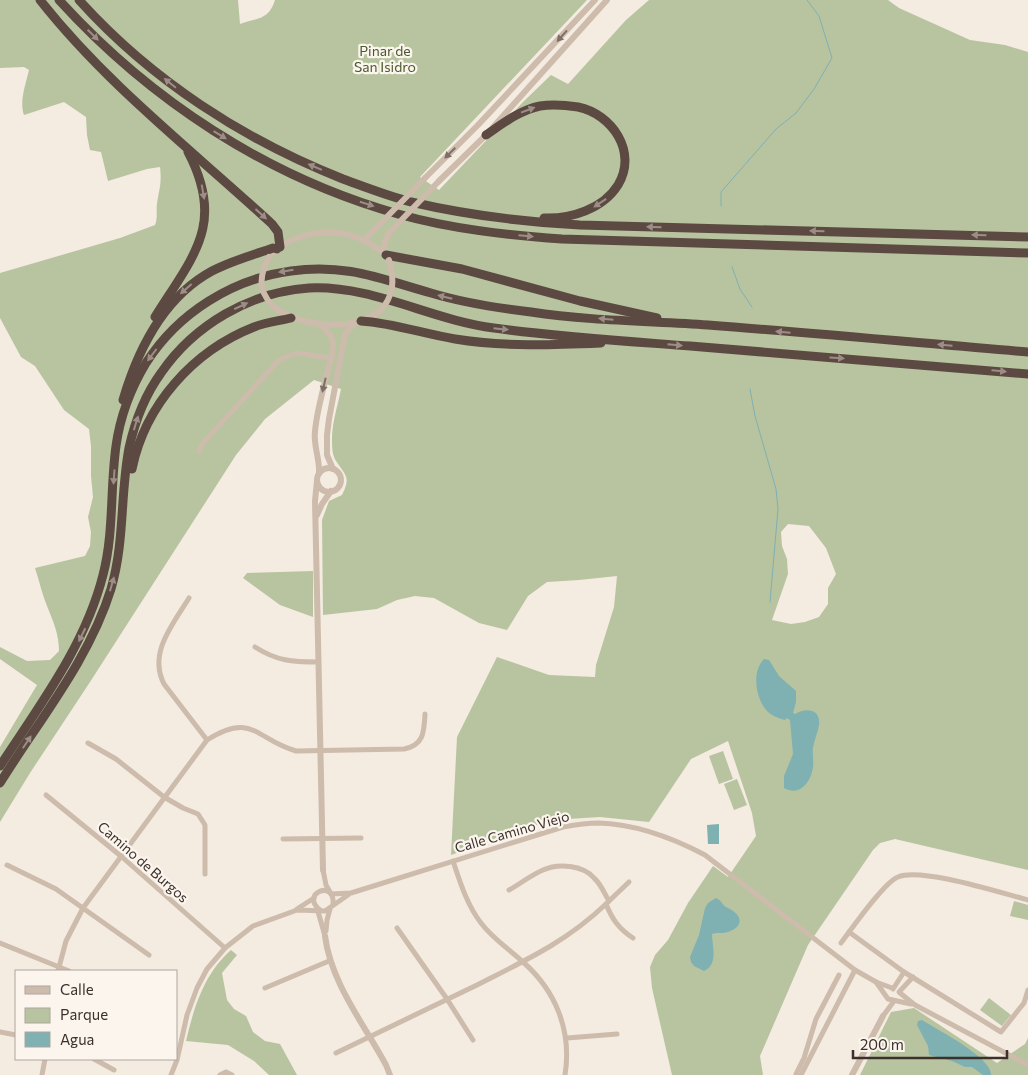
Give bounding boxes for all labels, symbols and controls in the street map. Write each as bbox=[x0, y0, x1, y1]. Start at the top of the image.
one-way arrow bbox=[87, 29, 99, 41]
one-way arrow bbox=[556, 30, 568, 42]
park label: Pinar de San Isidro bbox=[354, 42, 416, 75]
one-way arrow bbox=[163, 78, 177, 88]
one-way arrow bbox=[521, 106, 536, 114]
one-way arrow bbox=[214, 131, 227, 140]
one-way arrow bbox=[444, 147, 456, 159]
one-way arrow bbox=[308, 163, 322, 171]
one-way arrow bbox=[200, 184, 208, 200]
one-way arrow bbox=[593, 198, 606, 208]
one-way arrow bbox=[360, 201, 375, 208]
one-way arrow bbox=[255, 208, 267, 220]
one-way arrow bbox=[646, 222, 662, 230]
one-way arrow bbox=[809, 227, 825, 235]
one-way arrow bbox=[971, 231, 987, 239]
one-way arrow bbox=[518, 233, 534, 241]
one-way arrow bbox=[278, 268, 294, 276]
one-way arrow bbox=[179, 284, 192, 295]
one-way arrow bbox=[437, 293, 452, 301]
one-way arrow bbox=[234, 302, 248, 310]
one-way arrow bbox=[597, 314, 613, 322]
one-way arrow bbox=[493, 325, 509, 333]
one-way arrow bbox=[774, 327, 790, 335]
one-way arrow bbox=[667, 341, 683, 349]
one-way arrow bbox=[936, 341, 952, 349]
one-way arrow bbox=[147, 348, 158, 361]
one-way arrow bbox=[829, 354, 845, 362]
one-way arrow bbox=[991, 368, 1007, 376]
one-way arrow bbox=[320, 377, 328, 393]
one-way arrow bbox=[133, 416, 141, 431]
one-way arrow bbox=[109, 469, 117, 485]
one-way arrow bbox=[108, 577, 116, 592]
one-way arrow bbox=[78, 627, 86, 642]
one-way arrow bbox=[22, 735, 31, 749]
street label: Calle Camino Viejo bbox=[453, 807, 571, 856]
street label: Camino de Burgos bbox=[95, 818, 192, 906]
legend bbox=[15, 970, 178, 1060]
text: Calle bbox=[60, 980, 94, 998]
text: Parque bbox=[60, 1005, 108, 1023]
scale bar bbox=[853, 1028, 1007, 1060]
text: Agua bbox=[60, 1030, 94, 1048]
text: 200 m bbox=[860, 1035, 904, 1053]

